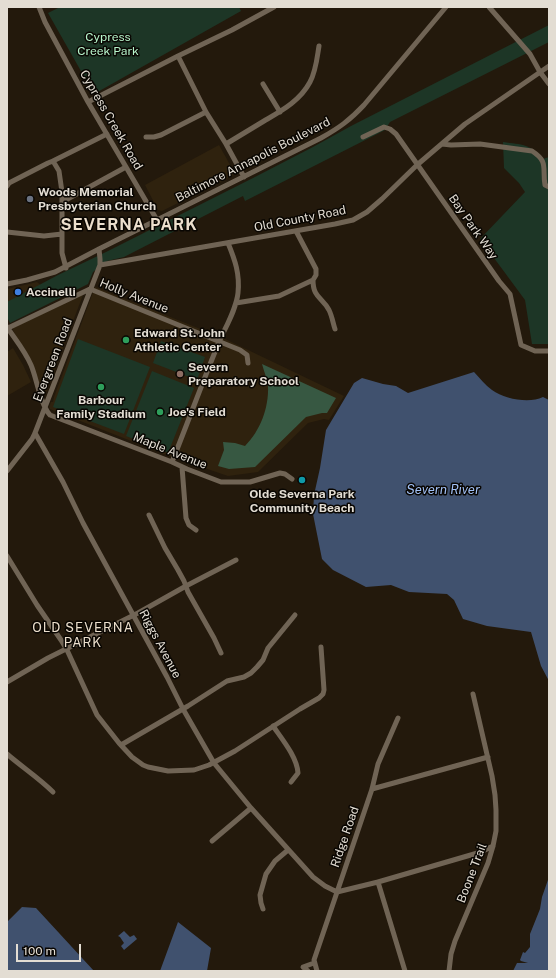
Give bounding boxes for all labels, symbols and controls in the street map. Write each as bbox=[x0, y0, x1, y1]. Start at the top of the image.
park label: Cypress Creek Park bbox=[77, 30, 139, 58]
street label: Cypress Creek Road bbox=[77, 68, 145, 172]
street label: Baltimore Annapolis Boulevard bbox=[173, 115, 333, 205]
place label: Woods Memorial Presbyterian Church bbox=[38, 185, 156, 213]
street label: Bay Park Way bbox=[445, 192, 501, 262]
marker: Woods Memorial Presbyterian Church bbox=[25, 194, 35, 204]
street label: Old County Road bbox=[253, 203, 347, 235]
district label: SEVERNA PARK bbox=[60, 215, 198, 235]
street label: Holly Avenue bbox=[97, 276, 171, 316]
place label: Accinelli bbox=[26, 285, 76, 299]
marker: Accinelli bbox=[13, 287, 23, 297]
street label: Evergreen Road bbox=[30, 316, 76, 404]
place label: Edward St. John Athletic Center bbox=[134, 326, 225, 354]
marker: Edward St. John Athletic Center bbox=[121, 335, 131, 345]
place label: Severn Preparatory School bbox=[188, 360, 299, 388]
marker: Severn Preparatory School bbox=[175, 369, 185, 379]
marker: Barbour Family Stadium bbox=[96, 382, 106, 392]
place label: Barbour Family Stadium bbox=[56, 393, 146, 421]
place label: Joe's Field bbox=[168, 405, 226, 419]
marker: Joe's Field bbox=[155, 407, 165, 417]
street label: Maple Avenue bbox=[131, 430, 209, 472]
marker: Olde Severna Park Community Beach bbox=[297, 475, 307, 485]
water label: Severn River bbox=[406, 482, 480, 498]
place label: Olde Severna Park Community Beach bbox=[249, 487, 355, 515]
street label: Riggs Avenue bbox=[136, 607, 184, 681]
district label: OLD SEVERNA PARK bbox=[32, 620, 134, 651]
street label: Ridge Road bbox=[328, 805, 362, 869]
street label: Boone Trail bbox=[454, 841, 490, 905]
scale bar bbox=[18, 936, 83, 962]
text: 100 m bbox=[23, 944, 56, 958]

